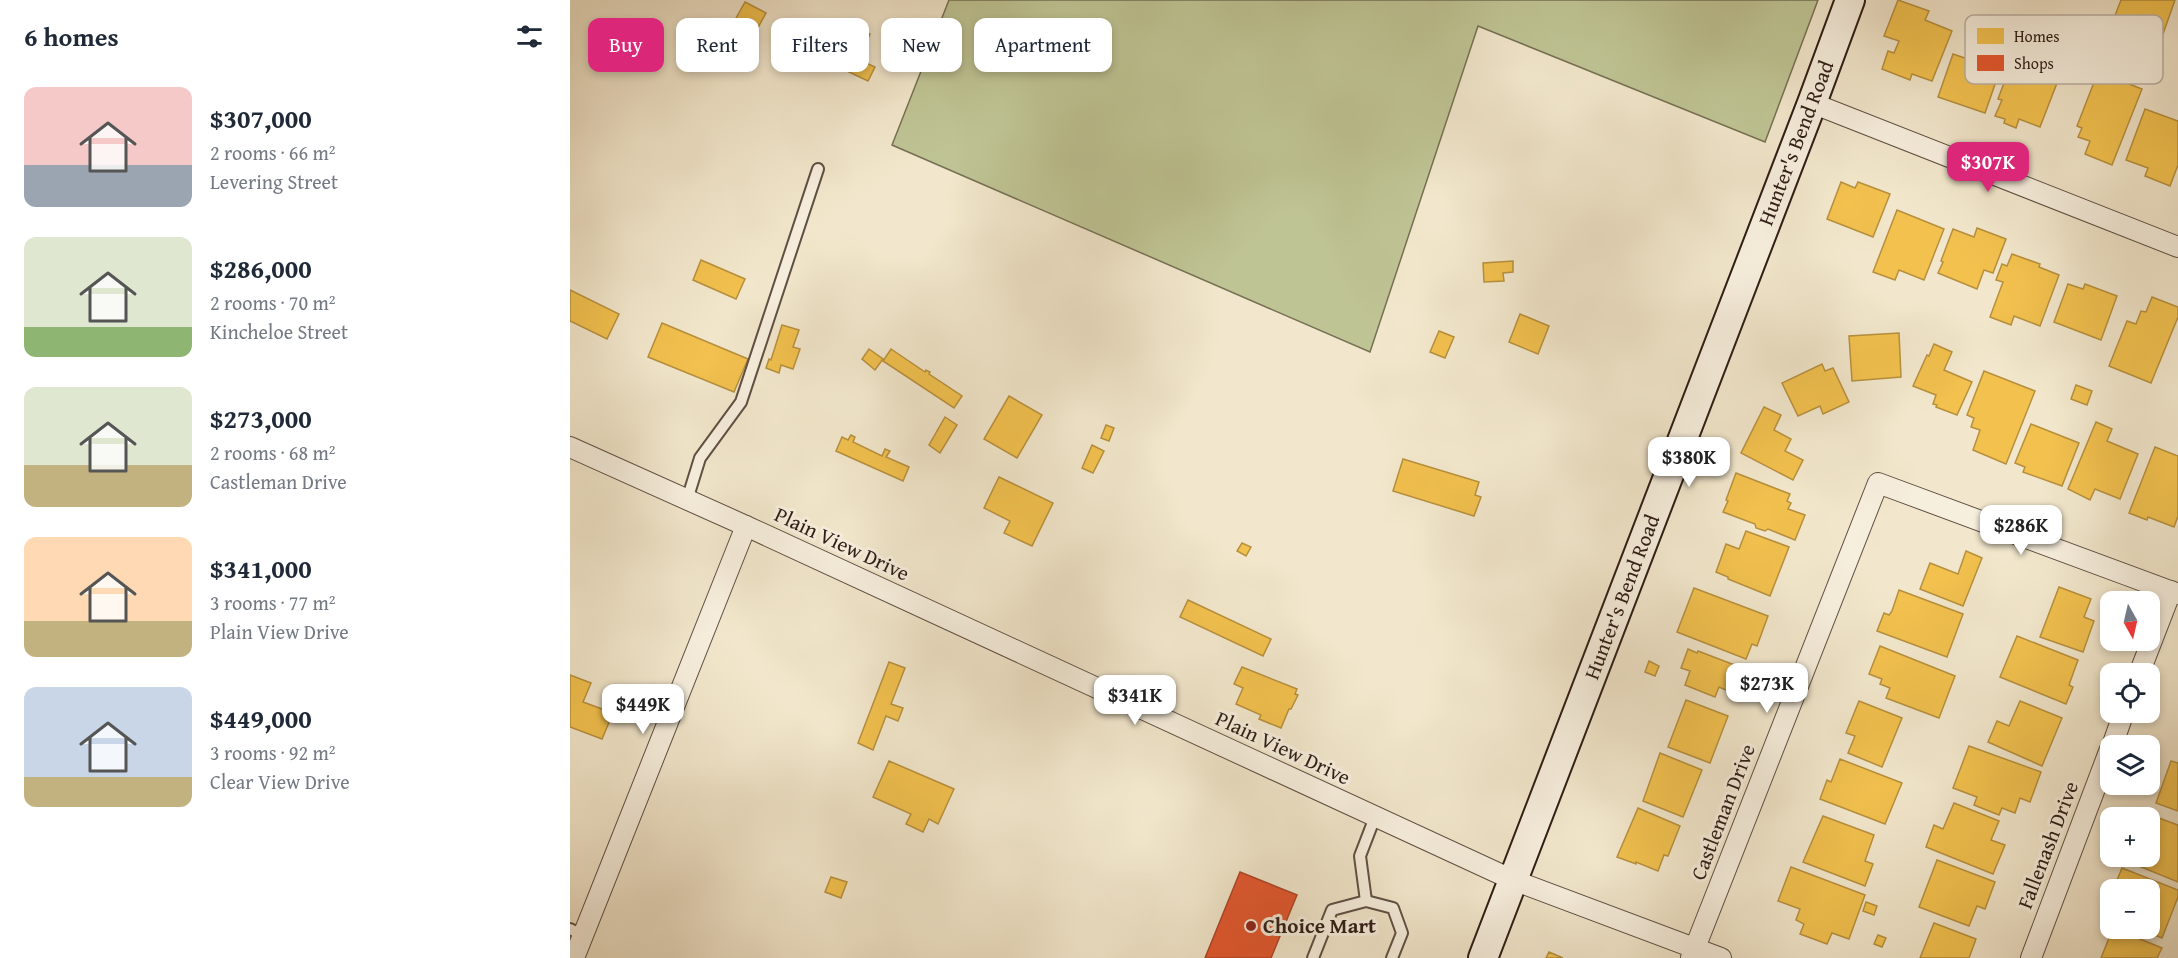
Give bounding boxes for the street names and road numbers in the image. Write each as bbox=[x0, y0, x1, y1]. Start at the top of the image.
street label: Hunter's Bend Road bbox=[1750, 55, 1842, 230]
street label: Plain View Drive bbox=[770, 499, 915, 588]
street label: Hunter's Bend Road bbox=[1576, 509, 1668, 684]
street label: Plain View Drive bbox=[1211, 703, 1356, 792]
street label: Castleman Drive bbox=[1682, 739, 1763, 884]
street label: Fallenash Drive bbox=[2009, 776, 2086, 913]

